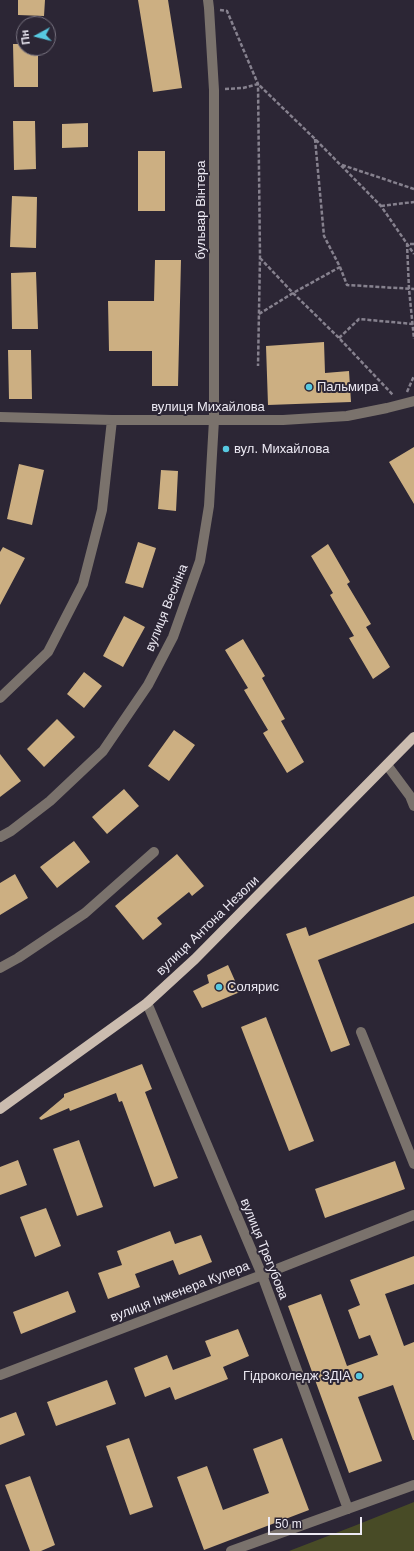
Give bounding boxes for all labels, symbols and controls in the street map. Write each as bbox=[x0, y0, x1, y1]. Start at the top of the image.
north arrow bbox=[16, 16, 56, 56]
text: Пн bbox=[18, 29, 32, 45]
street label: бульвар Вінтера bbox=[193, 161, 209, 259]
place label: Пальмира bbox=[317, 379, 379, 395]
marker: Пальмира bbox=[304, 382, 314, 392]
street label: вулиця Михайлова bbox=[151, 399, 265, 415]
place label: вул. Михайлова bbox=[234, 441, 330, 457]
marker: вул. Михайлова bbox=[221, 444, 231, 454]
street label: вулиця Весніна bbox=[142, 562, 192, 654]
street label: вулиця Антона Незоли bbox=[153, 873, 263, 979]
place label: Солярис bbox=[227, 979, 279, 995]
marker: Солярис bbox=[214, 982, 224, 992]
street label: вулиця Трегубова bbox=[237, 1196, 291, 1302]
street label: вулиця Інженера Купера bbox=[108, 1258, 252, 1326]
place label: Гідроколедж ЗДIА bbox=[243, 1368, 351, 1384]
marker: Гідроколедж ЗДIА bbox=[354, 1371, 364, 1381]
scale bar bbox=[270, 1509, 364, 1535]
text: 50 m bbox=[275, 1517, 302, 1531]

